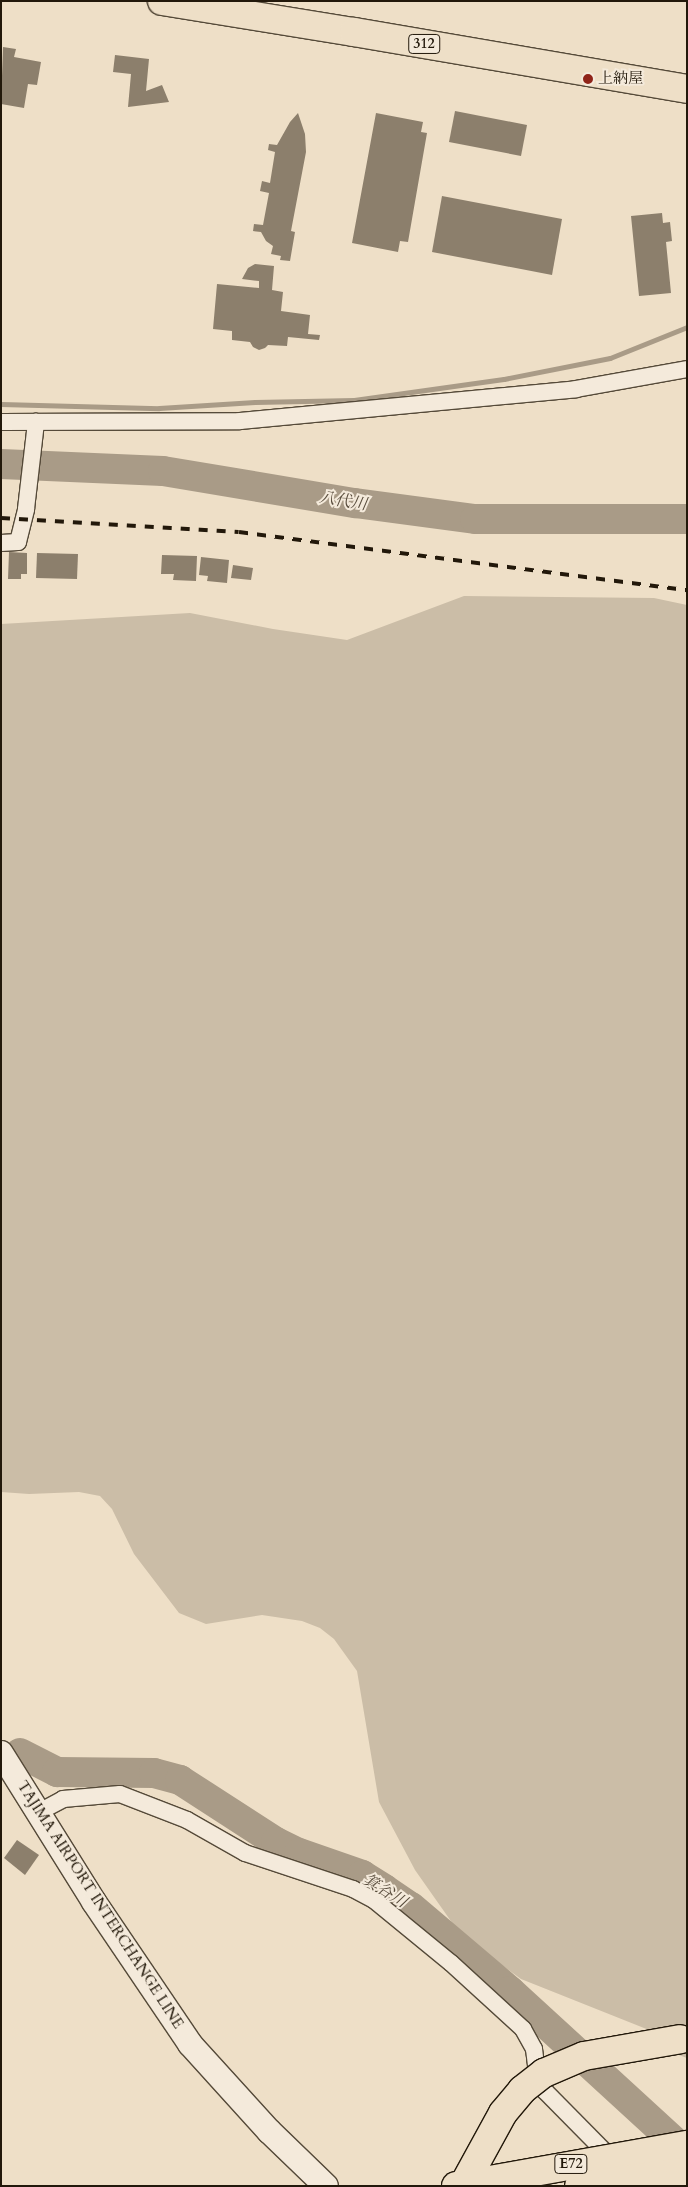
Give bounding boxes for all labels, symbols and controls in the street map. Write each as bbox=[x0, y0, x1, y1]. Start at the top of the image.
road number: 312 bbox=[408, 33, 440, 56]
place label: 上納屋 bbox=[598, 70, 643, 88]
marker: 上納屋 bbox=[582, 73, 594, 85]
water label: 八代川 bbox=[318, 488, 368, 514]
street label: TAJIMA AIRPORT INTERCHANGE LINE bbox=[13, 1778, 187, 2032]
water label: 箕谷川 bbox=[360, 1870, 410, 1912]
road number: E72 bbox=[554, 2152, 588, 2176]

